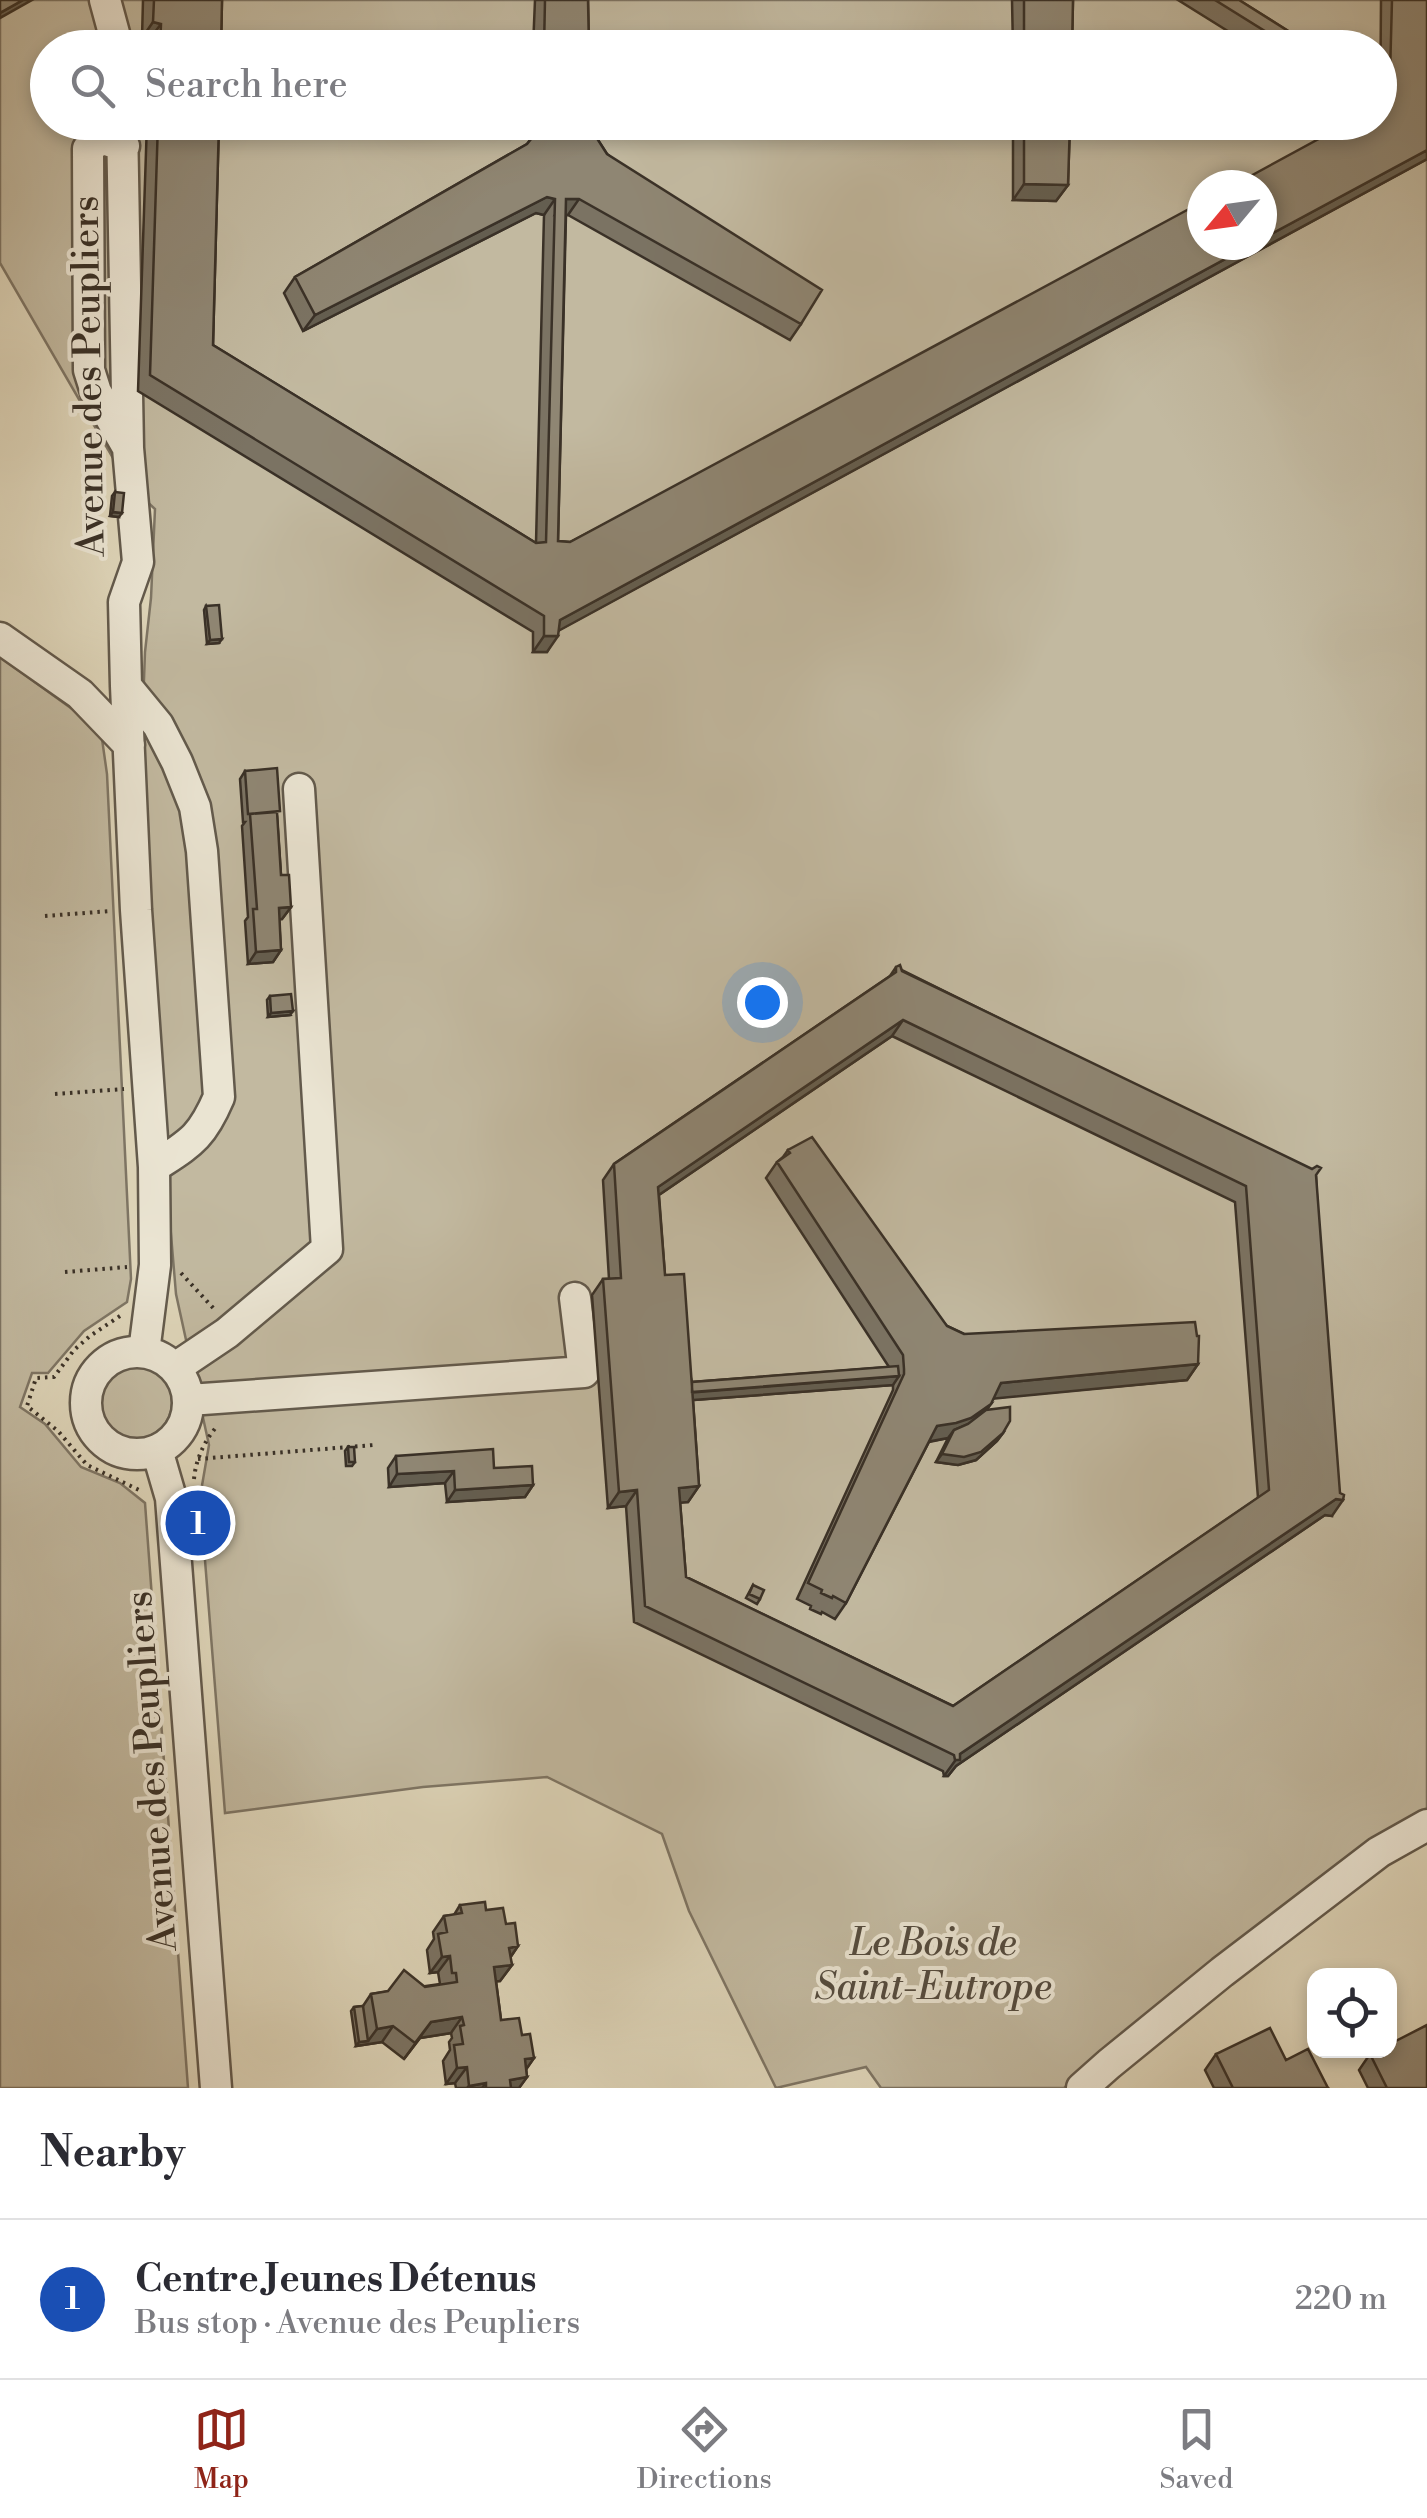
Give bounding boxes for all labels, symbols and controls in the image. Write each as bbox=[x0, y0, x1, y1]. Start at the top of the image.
search box bbox=[30, 30, 1397, 140]
icon: search bbox=[65, 58, 120, 113]
text: Search here bbox=[145, 62, 348, 109]
north arrow bbox=[1187, 170, 1277, 260]
street label: Avenue des Peupliers bbox=[62, 195, 116, 558]
your location bbox=[737, 977, 788, 1028]
pin: 1 bbox=[166, 1486, 230, 1560]
street label: Avenue des Peupliers bbox=[116, 1589, 188, 1954]
park label: Le Bois de Saint-Eutrope bbox=[814, 1920, 1052, 2011]
map controls bbox=[1307, 1968, 1397, 2058]
button: locate bbox=[1307, 1968, 1397, 2058]
text: Nearby bbox=[40, 2127, 185, 2180]
text: Centre Jeunes Détenus bbox=[135, 2256, 537, 2303]
text: 1 bbox=[65, 2279, 80, 2319]
text: 220 m bbox=[1295, 2279, 1387, 2319]
text: Bus stop · Avenue des Peupliers bbox=[135, 2303, 580, 2343]
tab: Map bbox=[194, 2402, 249, 2497]
tab: Directions bbox=[637, 2402, 772, 2497]
tab: Saved bbox=[1160, 2402, 1233, 2497]

